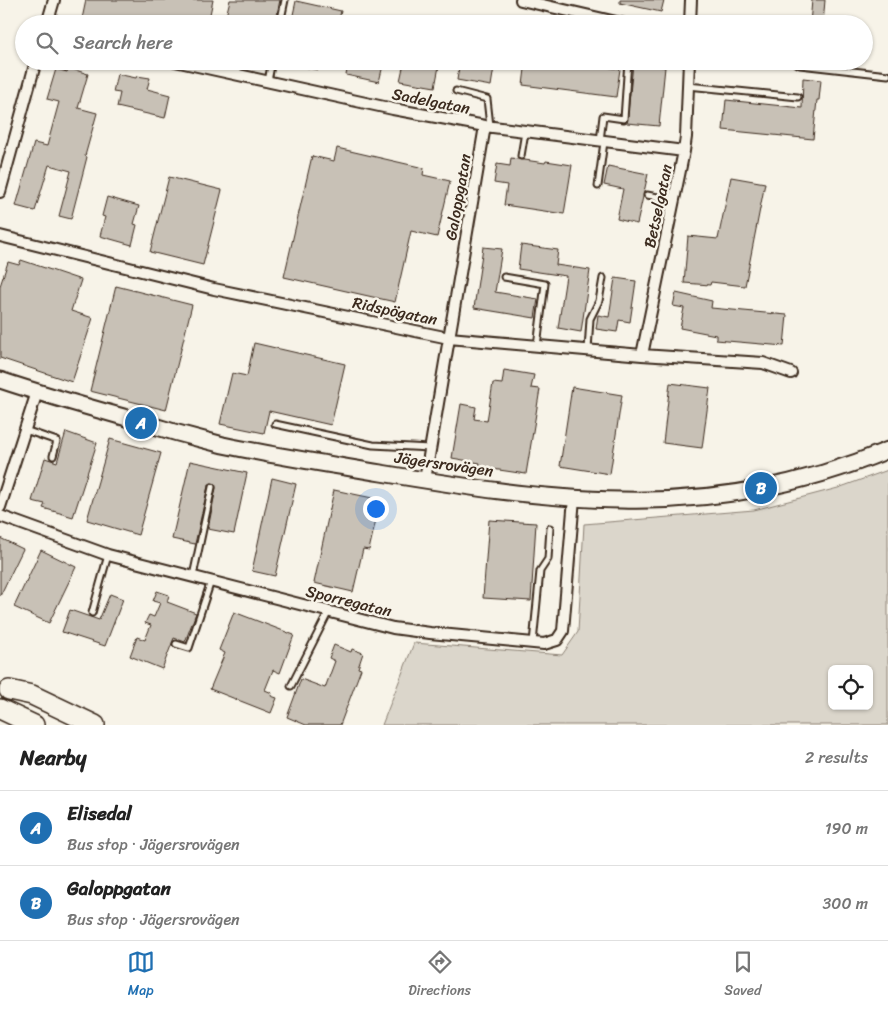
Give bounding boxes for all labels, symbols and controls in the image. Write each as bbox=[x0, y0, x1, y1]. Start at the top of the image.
search box bbox=[15, 15, 873, 70]
text: Search here bbox=[73, 26, 173, 59]
icon: search bbox=[33, 29, 61, 57]
street label: Sadelgatan bbox=[389, 79, 473, 123]
street label: Galoppgatan bbox=[436, 151, 480, 243]
street label: Betselgatan bbox=[635, 161, 681, 251]
street label: Ridspögatan bbox=[350, 288, 441, 334]
pin: A bbox=[125, 404, 157, 442]
street label: Jägersrovägen bbox=[392, 443, 496, 485]
pin: B bbox=[745, 469, 777, 507]
your location bbox=[363, 496, 389, 522]
street label: Sporregatan bbox=[303, 576, 395, 626]
map controls bbox=[828, 665, 873, 710]
button: locate bbox=[828, 665, 873, 710]
text: Nearby bbox=[20, 739, 86, 777]
text: 2 results bbox=[805, 743, 868, 772]
text: Elisedal bbox=[67, 797, 132, 830]
text: A bbox=[31, 814, 41, 843]
text: 190 m bbox=[825, 814, 868, 843]
text: Bus stop · Jägersrovägen bbox=[67, 830, 240, 859]
text: Galoppgatan bbox=[67, 872, 171, 905]
text: B bbox=[31, 889, 41, 918]
text: 300 m bbox=[823, 889, 868, 918]
text: Bus stop · Jägersrovägen bbox=[67, 905, 240, 934]
tab: Map bbox=[127, 948, 155, 1003]
tab: Directions bbox=[408, 948, 471, 1003]
tab: Saved bbox=[724, 948, 761, 1003]

